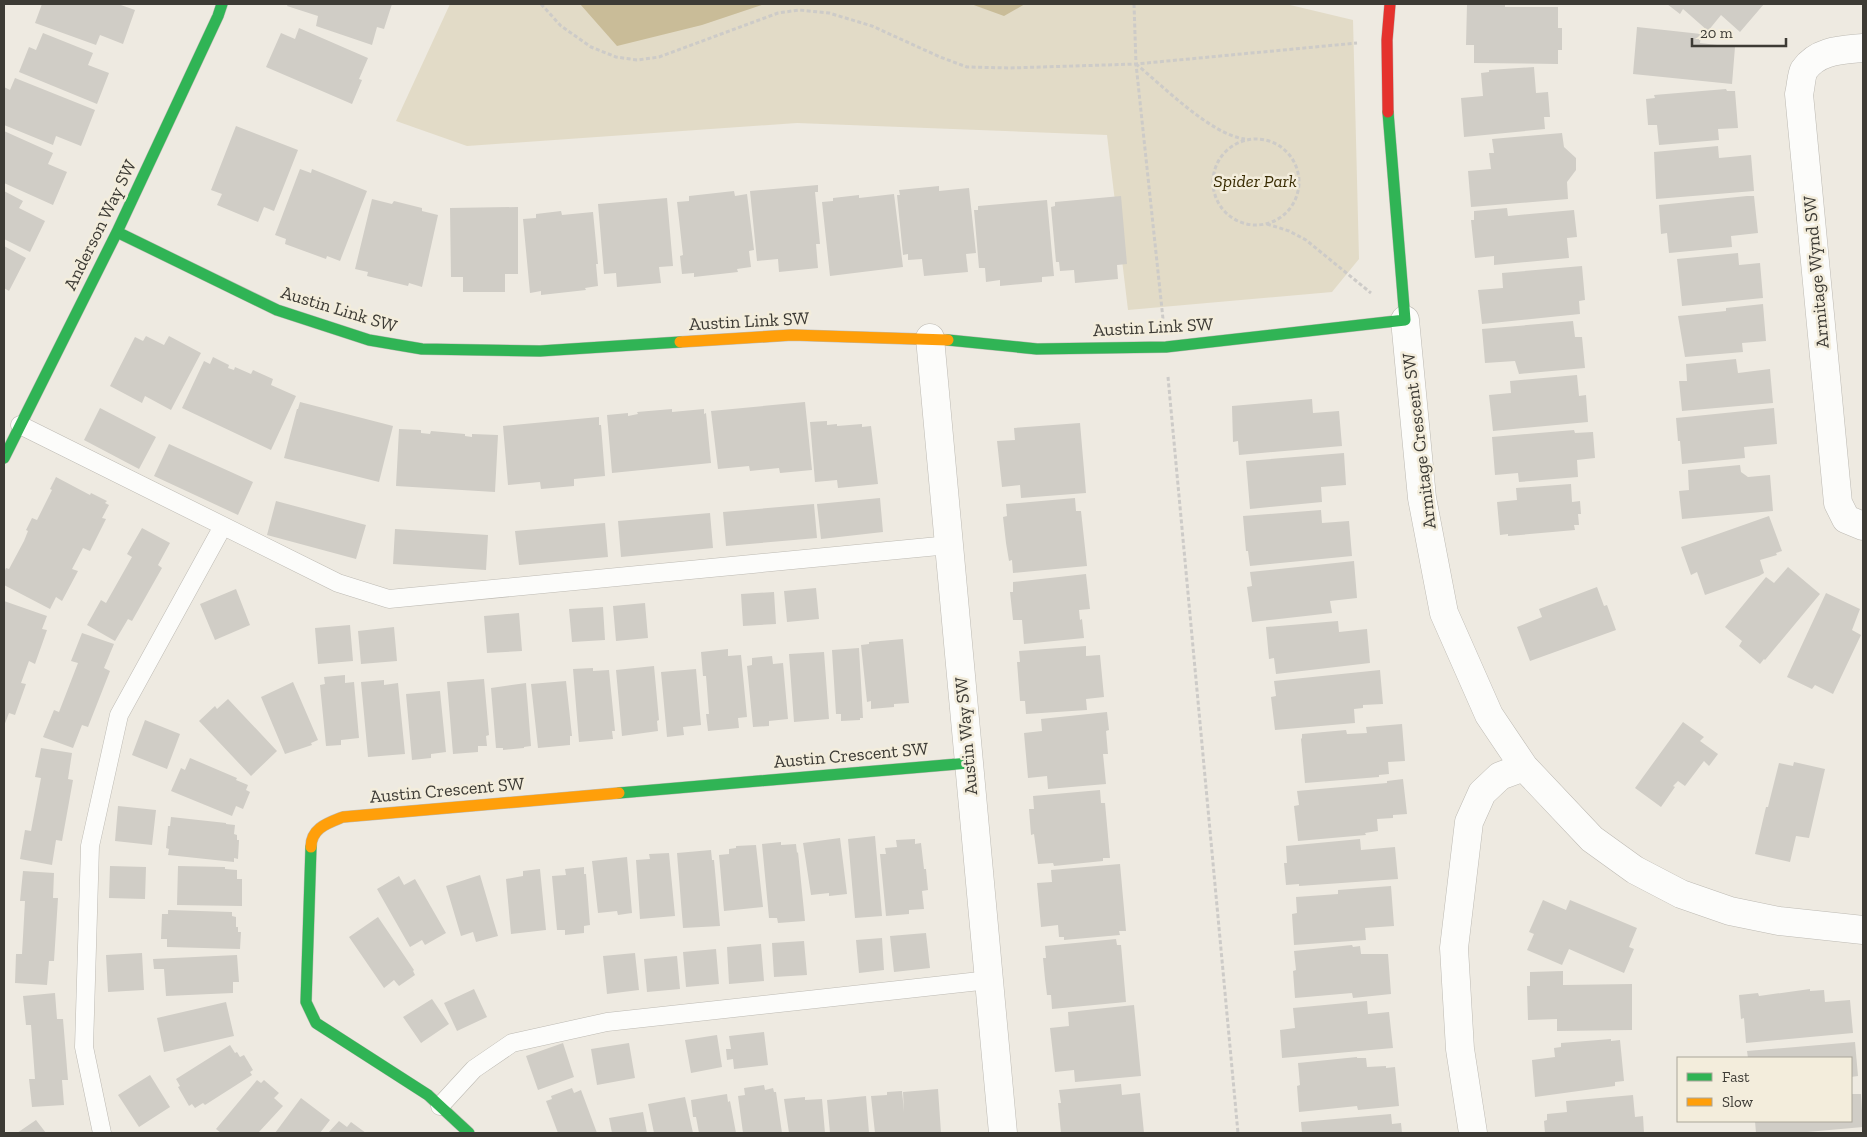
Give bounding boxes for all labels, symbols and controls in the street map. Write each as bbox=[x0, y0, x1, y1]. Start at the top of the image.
scale bar bbox=[1692, 15, 1786, 47]
text: 20 m bbox=[1700, 24, 1733, 42]
street label: Anderson Way SW bbox=[59, 156, 141, 294]
park label: Spider Park bbox=[1213, 170, 1297, 192]
street label: Armitage Wynd SW bbox=[1798, 195, 1834, 349]
street label: Austin Link SW bbox=[278, 281, 400, 337]
street label: Austin Link SW bbox=[688, 307, 810, 335]
street label: Austin Link SW bbox=[1092, 313, 1214, 341]
street label: Armitage Crescent SW bbox=[1397, 351, 1441, 530]
street label: Austin Way SW bbox=[950, 676, 982, 796]
street label: Austin Crescent SW bbox=[773, 737, 929, 773]
street label: Austin Crescent SW bbox=[369, 772, 525, 808]
legend bbox=[1677, 1057, 1852, 1122]
text: Fast bbox=[1722, 1068, 1750, 1086]
text: Slow bbox=[1722, 1093, 1754, 1111]

